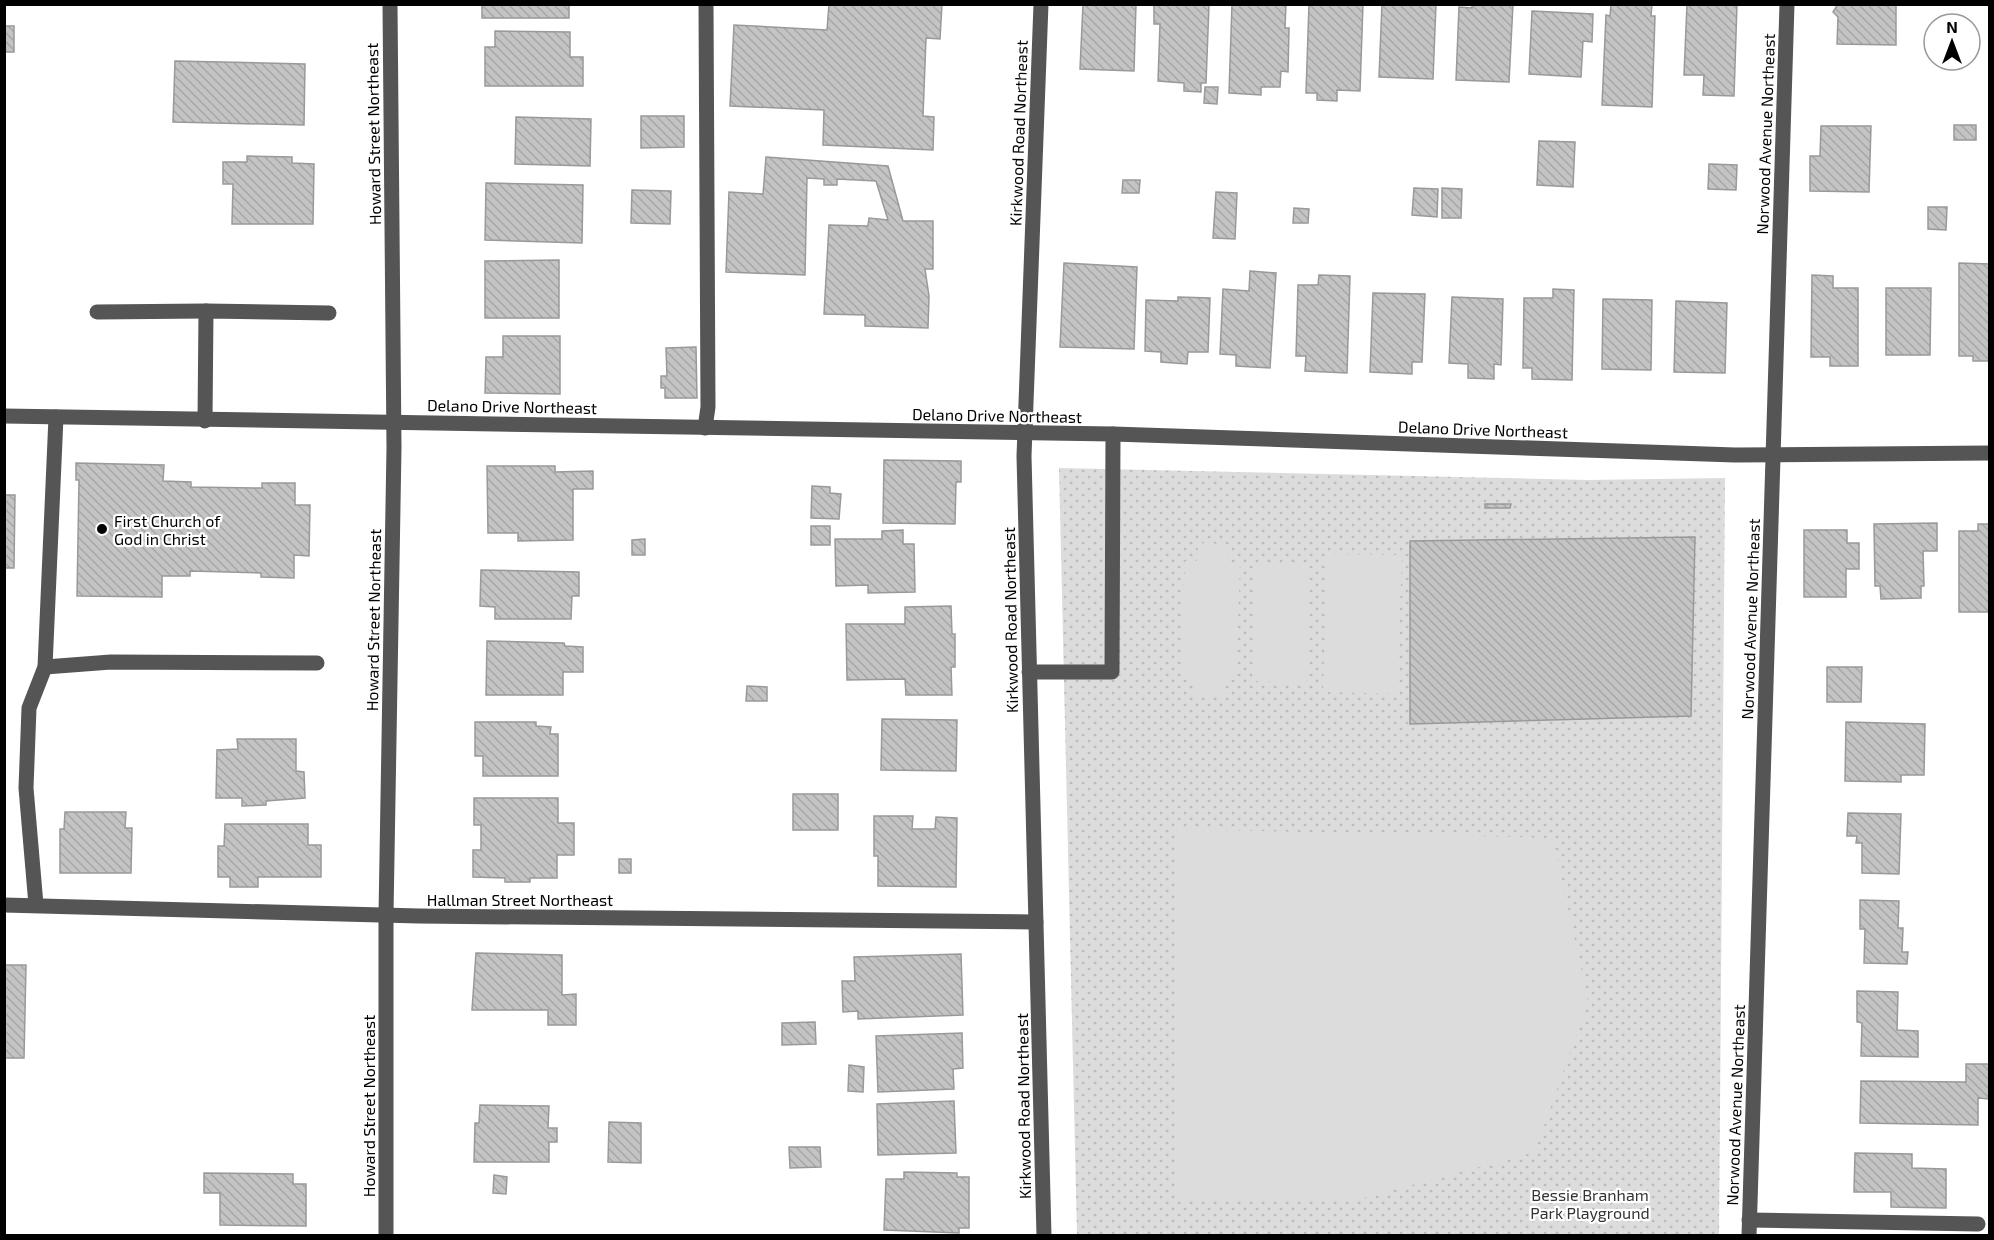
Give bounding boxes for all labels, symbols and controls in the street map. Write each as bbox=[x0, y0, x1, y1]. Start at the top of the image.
north arrow bbox=[1922, 12, 1982, 72]
text: N bbox=[1946, 17, 1958, 36]
street label: Norwood Avenue Northeast bbox=[1752, 33, 1778, 235]
street label: Kirkwood Road Northeast bbox=[1005, 40, 1031, 226]
street label: Howard Street Northeast bbox=[362, 43, 384, 225]
street label: Delano Drive Northeast bbox=[427, 395, 597, 417]
street label: Delano Drive Northeast bbox=[912, 404, 1082, 426]
street label: Delano Drive Northeast bbox=[1398, 417, 1568, 441]
place label: First Church of God in Christ bbox=[114, 511, 221, 548]
street label: Norwood Avenue Northeast bbox=[1737, 518, 1763, 720]
marker: First Church of God in Christ bbox=[95, 522, 109, 536]
street label: Kirkwood Road Northeast bbox=[999, 527, 1021, 713]
street label: Howard Street Northeast bbox=[362, 529, 384, 711]
street label: Hallman Street Northeast bbox=[427, 890, 613, 909]
street label: Norwood Avenue Northeast bbox=[1722, 1004, 1748, 1206]
street label: Kirkwood Road Northeast bbox=[1012, 1013, 1034, 1199]
street label: Howard Street Northeast bbox=[359, 1015, 378, 1197]
park label: Bessie Branham Park Playground bbox=[1530, 1185, 1650, 1222]

